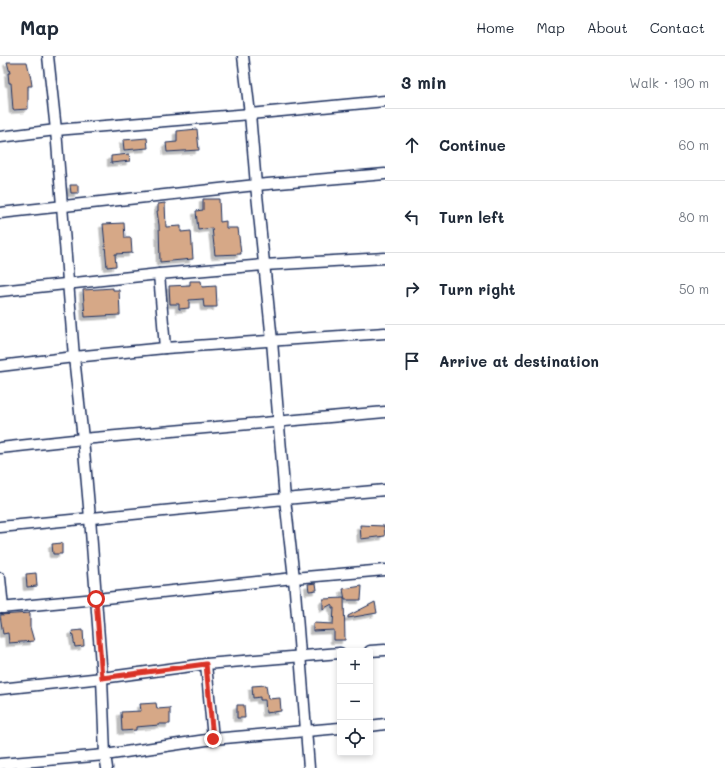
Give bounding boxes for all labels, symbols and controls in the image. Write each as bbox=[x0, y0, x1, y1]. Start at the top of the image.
text: Map bbox=[20, 15, 59, 40]
text: Home bbox=[476, 18, 514, 37]
text: Map bbox=[536, 18, 565, 37]
text: About bbox=[587, 18, 628, 37]
text: Contact bbox=[650, 18, 705, 37]
text: 3 min bbox=[401, 71, 446, 93]
text: Walk · 190 m bbox=[629, 74, 709, 91]
icon: ahead bbox=[401, 134, 423, 156]
text: Continue bbox=[439, 135, 506, 155]
text: 60 m bbox=[679, 136, 709, 153]
icon: left bbox=[401, 206, 423, 228]
text: Turn left bbox=[439, 207, 504, 227]
text: 80 m bbox=[679, 208, 709, 225]
icon: right bbox=[401, 278, 423, 300]
text: Turn right bbox=[439, 279, 516, 299]
text: 50 m bbox=[679, 280, 709, 297]
icon: arrive bbox=[401, 350, 423, 372]
text: Arrive at destination bbox=[439, 351, 599, 371]
route start bbox=[87, 590, 105, 608]
map controls bbox=[337, 648, 373, 756]
button: + bbox=[337, 648, 373, 684]
button: − bbox=[337, 684, 373, 720]
button: locate bbox=[337, 720, 373, 756]
route end bbox=[204, 730, 222, 748]

